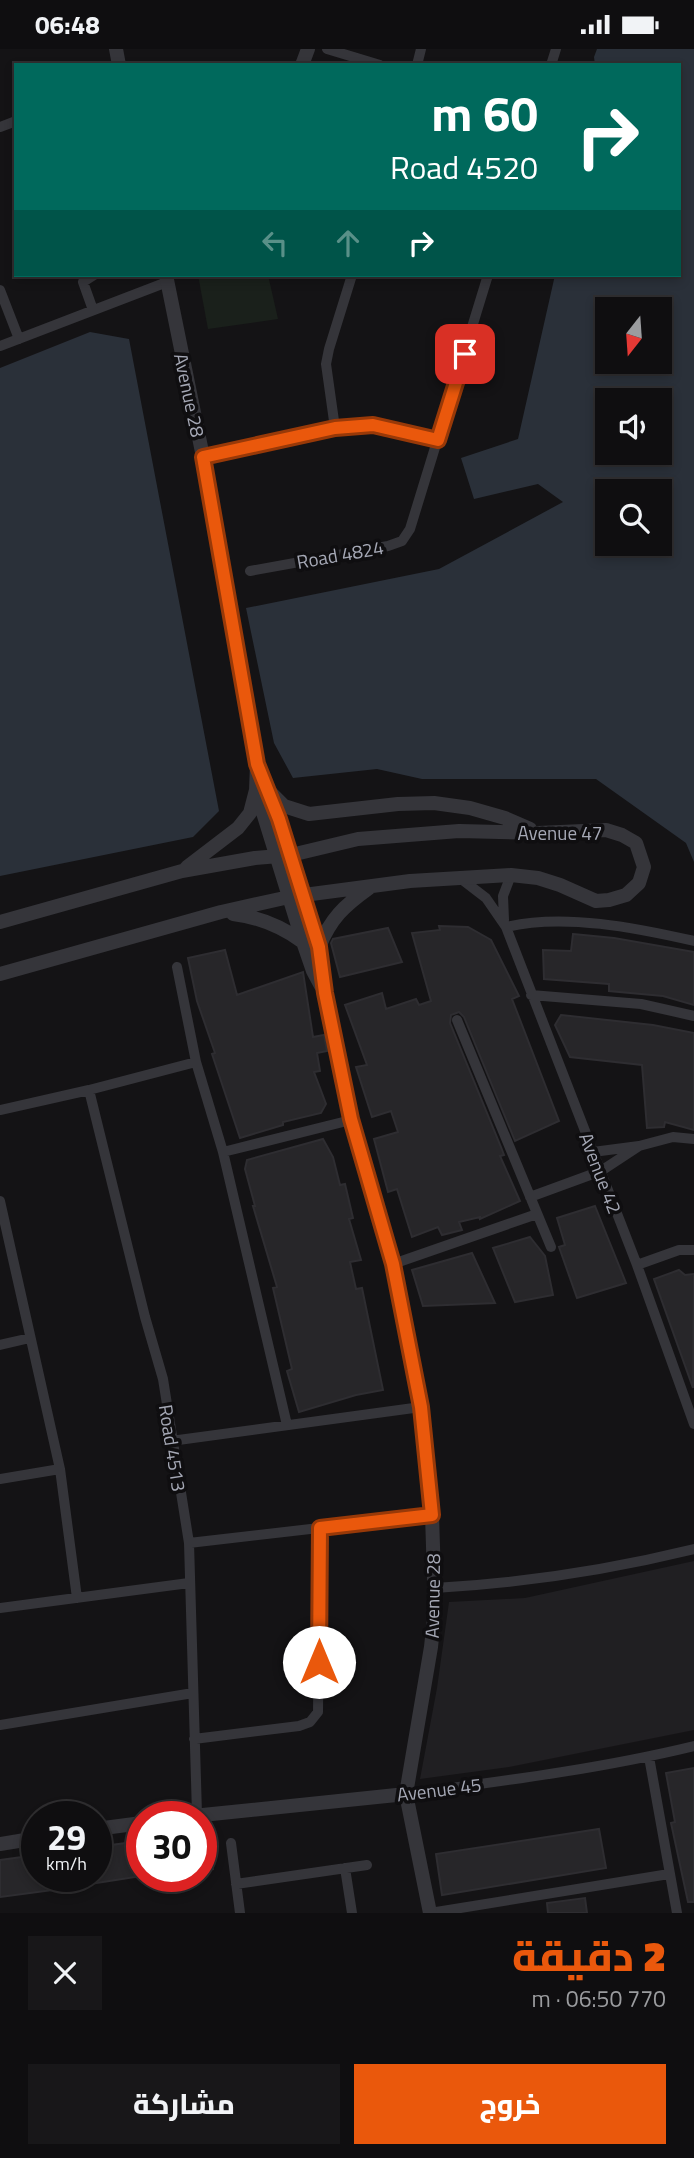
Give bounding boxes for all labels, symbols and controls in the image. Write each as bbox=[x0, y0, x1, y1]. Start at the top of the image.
text: 06:48 bbox=[35, 5, 100, 44]
text: 60 m bbox=[431, 75, 538, 150]
icon: right bbox=[562, 91, 653, 182]
text: Road 4520 bbox=[390, 143, 538, 191]
icon: left bbox=[256, 224, 294, 262]
icon: ahead bbox=[329, 224, 367, 262]
icon: right bbox=[402, 224, 440, 262]
north arrow bbox=[595, 297, 672, 375]
map controls bbox=[595, 297, 672, 556]
pin bbox=[435, 324, 495, 384]
icon: arrive bbox=[446, 335, 484, 373]
street label: Avenue 28 bbox=[167, 350, 213, 440]
button: sound bbox=[595, 388, 672, 465]
button: search bbox=[595, 479, 672, 556]
street label: Road 4824 bbox=[294, 532, 386, 576]
street label: Avenue 47 bbox=[518, 818, 602, 847]
street label: Avenue 42 bbox=[572, 1128, 630, 1218]
street label: Road 4513 bbox=[152, 1402, 194, 1494]
street label: Avenue 28 bbox=[417, 1553, 447, 1639]
position arrow bbox=[282, 1625, 356, 1699]
street label: Avenue 45 bbox=[395, 1769, 483, 1809]
speed limit sign: 30 bbox=[126, 1801, 217, 1892]
text: 29 bbox=[47, 1810, 86, 1864]
text: km/h bbox=[46, 1850, 87, 1877]
text: 2 دقيقة bbox=[512, 1923, 666, 1987]
button: close bbox=[28, 1936, 102, 2010]
text: 770 m · 06:50 bbox=[531, 1981, 666, 2016]
button: مشاركة bbox=[28, 2064, 340, 2144]
button: خروج bbox=[354, 2064, 666, 2144]

